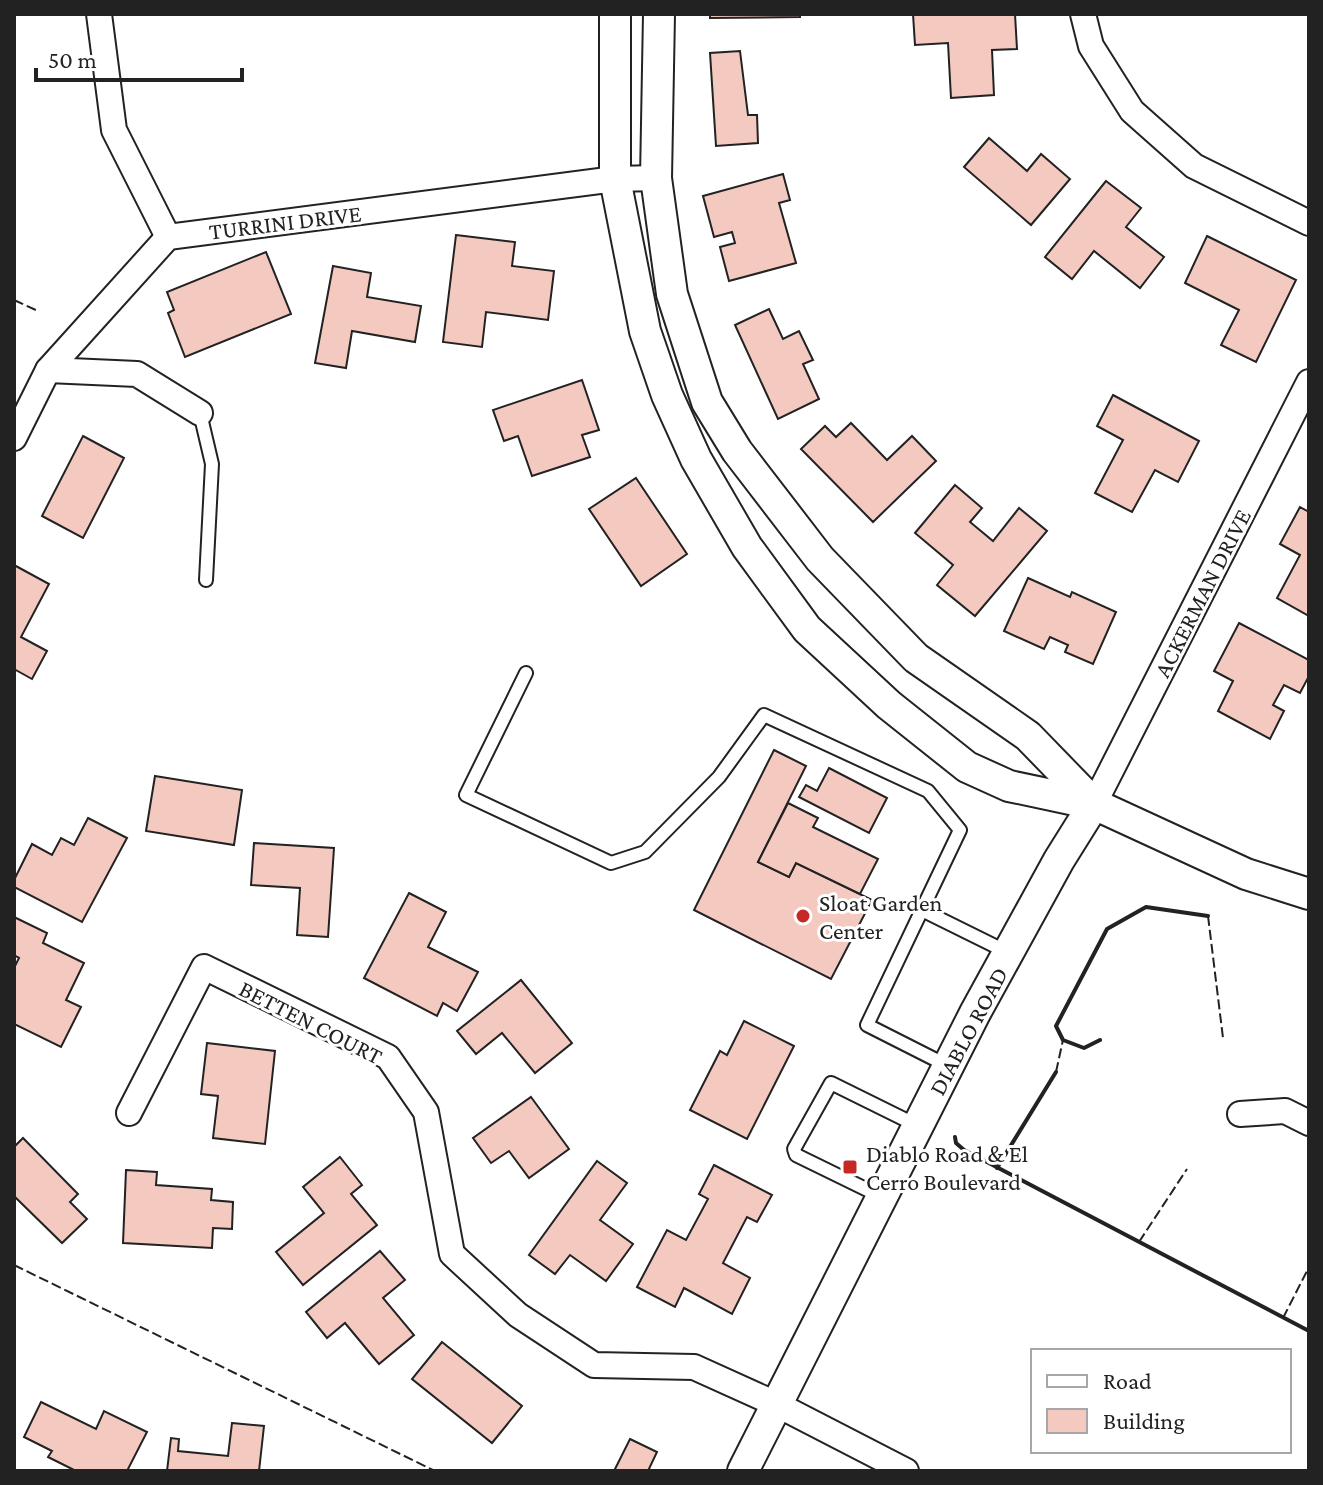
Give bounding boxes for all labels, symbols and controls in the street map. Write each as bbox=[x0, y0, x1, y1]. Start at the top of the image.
scale bar bbox=[36, 32, 242, 82]
text: 50 m bbox=[48, 46, 97, 73]
street label: TURRINI DRIVE bbox=[207, 199, 363, 245]
street label: ACKERMAN DRIVE bbox=[1148, 504, 1256, 682]
place label: Sloat Garden Center bbox=[819, 889, 942, 944]
marker: Sloat Garden Center bbox=[794, 907, 812, 925]
street label: DIABLO ROAD bbox=[923, 962, 1013, 1100]
street label: BETTEN COURT bbox=[235, 974, 387, 1070]
place label: Diablo Road & El Cerro Boulevard bbox=[866, 1140, 1028, 1195]
marker: Diablo Road & El Cerro Boulevard bbox=[841, 1158, 859, 1176]
legend bbox=[1031, 1349, 1291, 1453]
text: Road bbox=[1103, 1367, 1152, 1394]
text: Building bbox=[1103, 1407, 1185, 1434]

